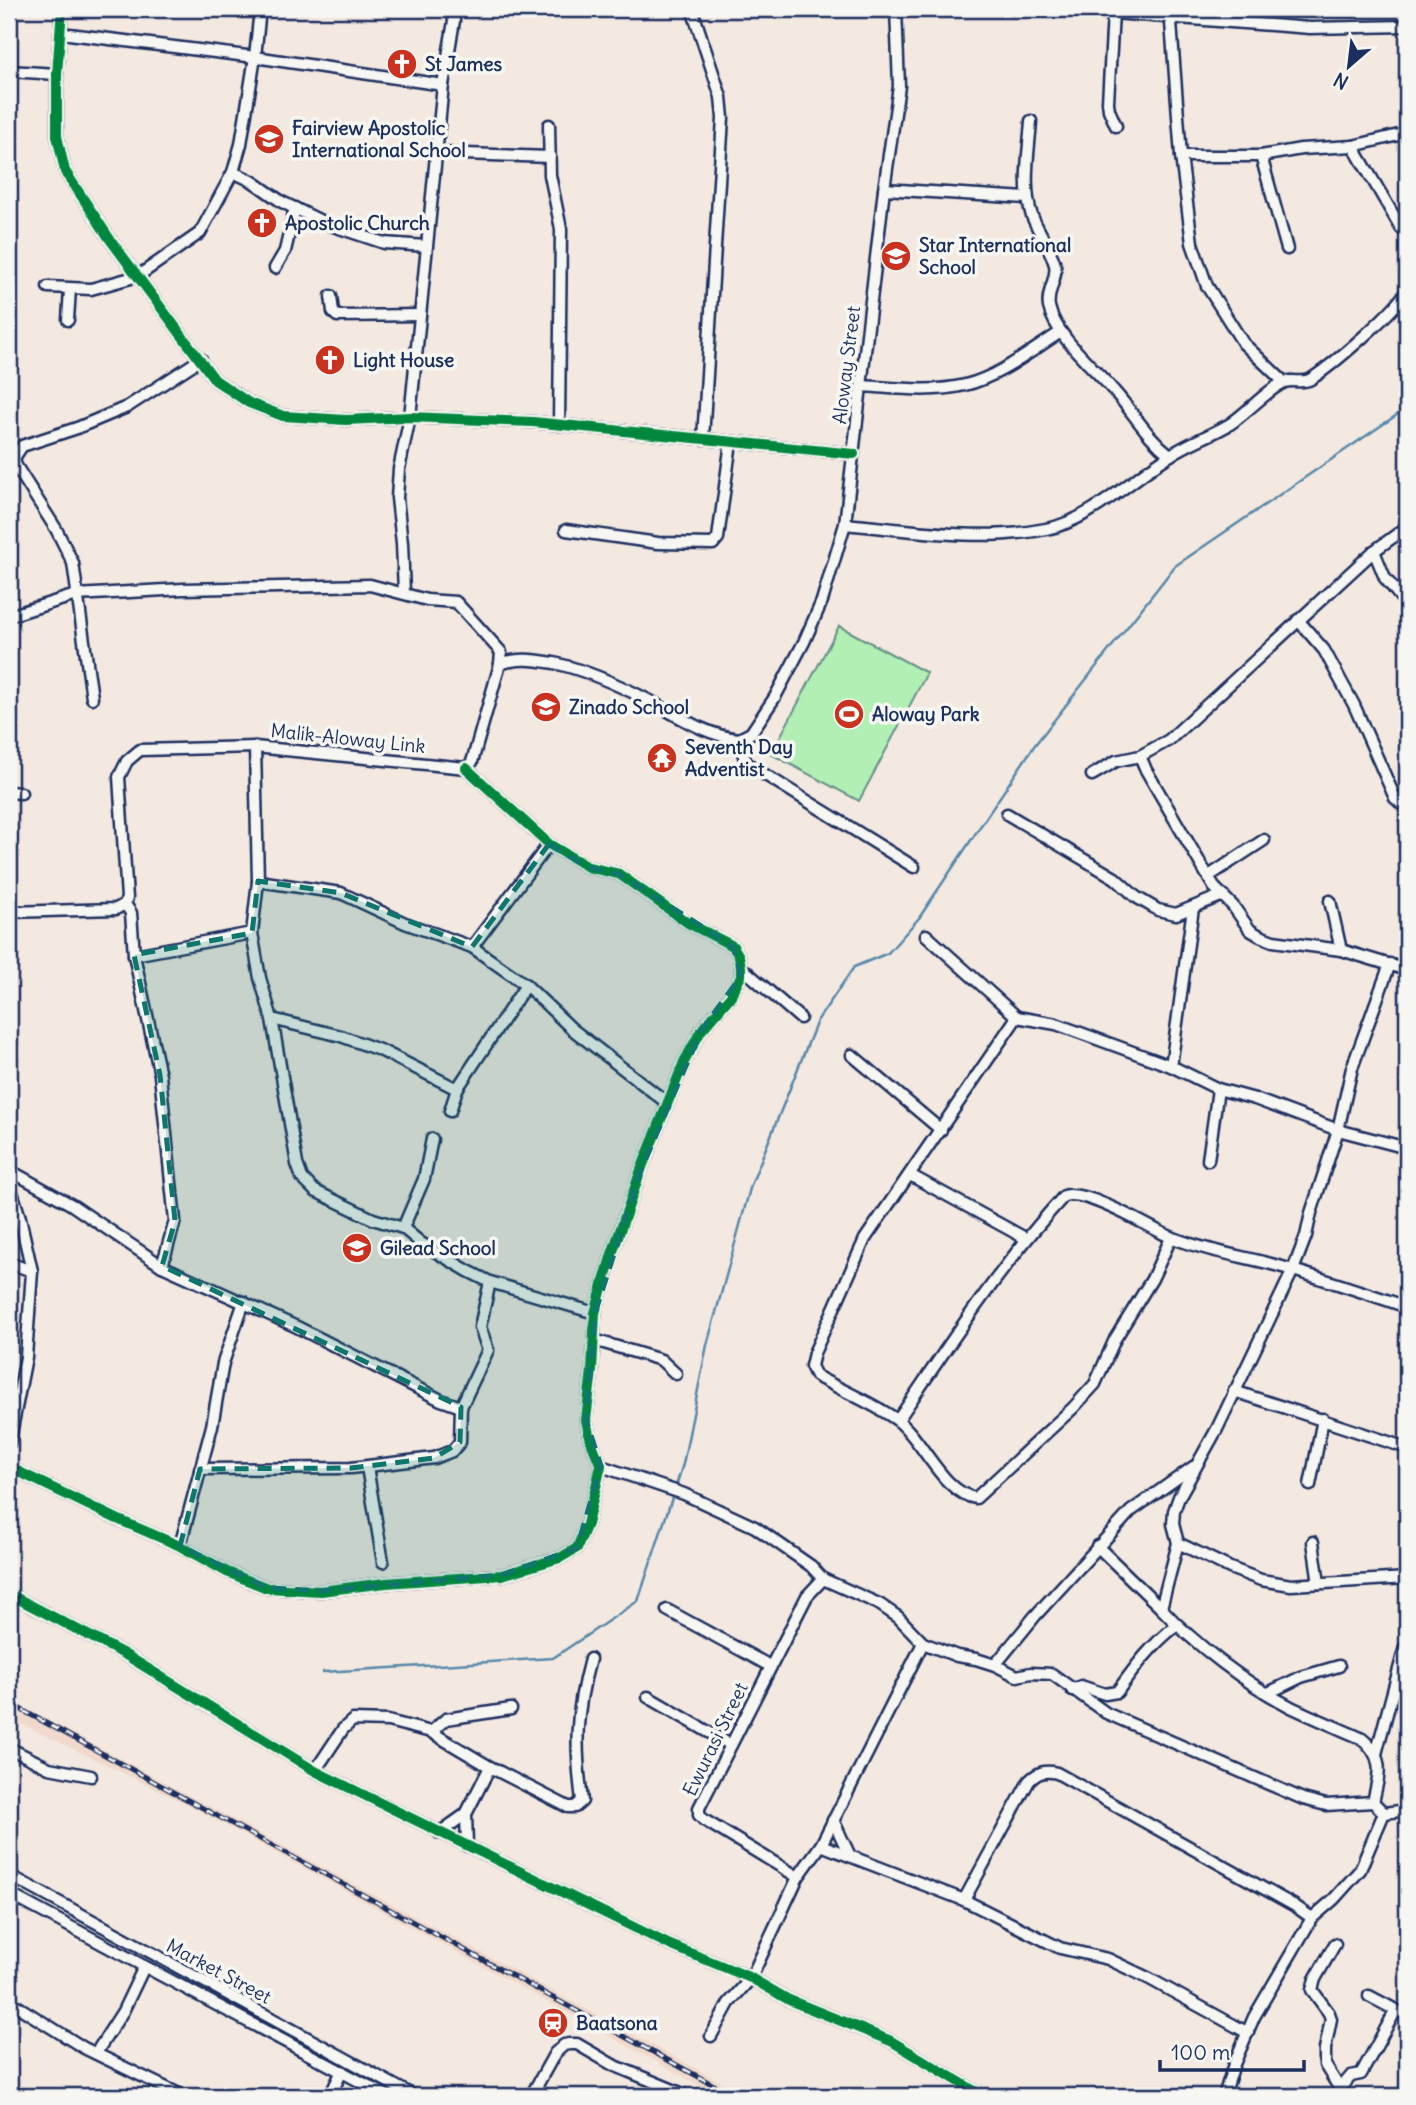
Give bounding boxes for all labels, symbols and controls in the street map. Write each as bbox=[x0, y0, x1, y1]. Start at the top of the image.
north arrow bbox=[1314, 32, 1384, 102]
church icon: St James bbox=[385, 47, 419, 81]
place label: St James bbox=[425, 52, 503, 76]
text: N bbox=[1330, 67, 1352, 95]
place label: Fairview Apostolic International School bbox=[292, 116, 466, 162]
school or university icon: Fairview Apostolic International School bbox=[252, 122, 286, 156]
church icon: Apostolic Church bbox=[245, 206, 279, 240]
place label: Apostolic Church bbox=[285, 211, 430, 235]
place label: Star International School bbox=[919, 233, 1071, 279]
school or university icon: Star International School bbox=[879, 239, 913, 273]
street label: Aloway Street bbox=[827, 305, 865, 425]
church icon: Light House bbox=[313, 343, 347, 377]
place label: Light House bbox=[353, 348, 454, 372]
school or university icon: Zinado School bbox=[529, 690, 563, 724]
place label: Zinado School bbox=[569, 695, 689, 719]
sports icon: Aloway Park bbox=[832, 697, 866, 731]
place label: Aloway Park bbox=[872, 702, 980, 726]
street label: Malik-Aloway Link bbox=[269, 718, 427, 758]
place label: Seventh Day Adventist bbox=[685, 735, 793, 781]
temple icon: Seventh Day Adventist bbox=[645, 741, 679, 775]
school or university icon: Gilead School bbox=[340, 1231, 374, 1265]
place label: Gilead School bbox=[380, 1236, 496, 1260]
street label: Ewurasi Street bbox=[677, 1678, 753, 1800]
street label: Market Street bbox=[162, 1933, 276, 2009]
station icon: Baatsona bbox=[536, 2006, 570, 2040]
place label: Baatsona bbox=[576, 2011, 658, 2035]
scale bar bbox=[1160, 2028, 1304, 2072]
text: 100 m bbox=[1171, 2039, 1230, 2066]

